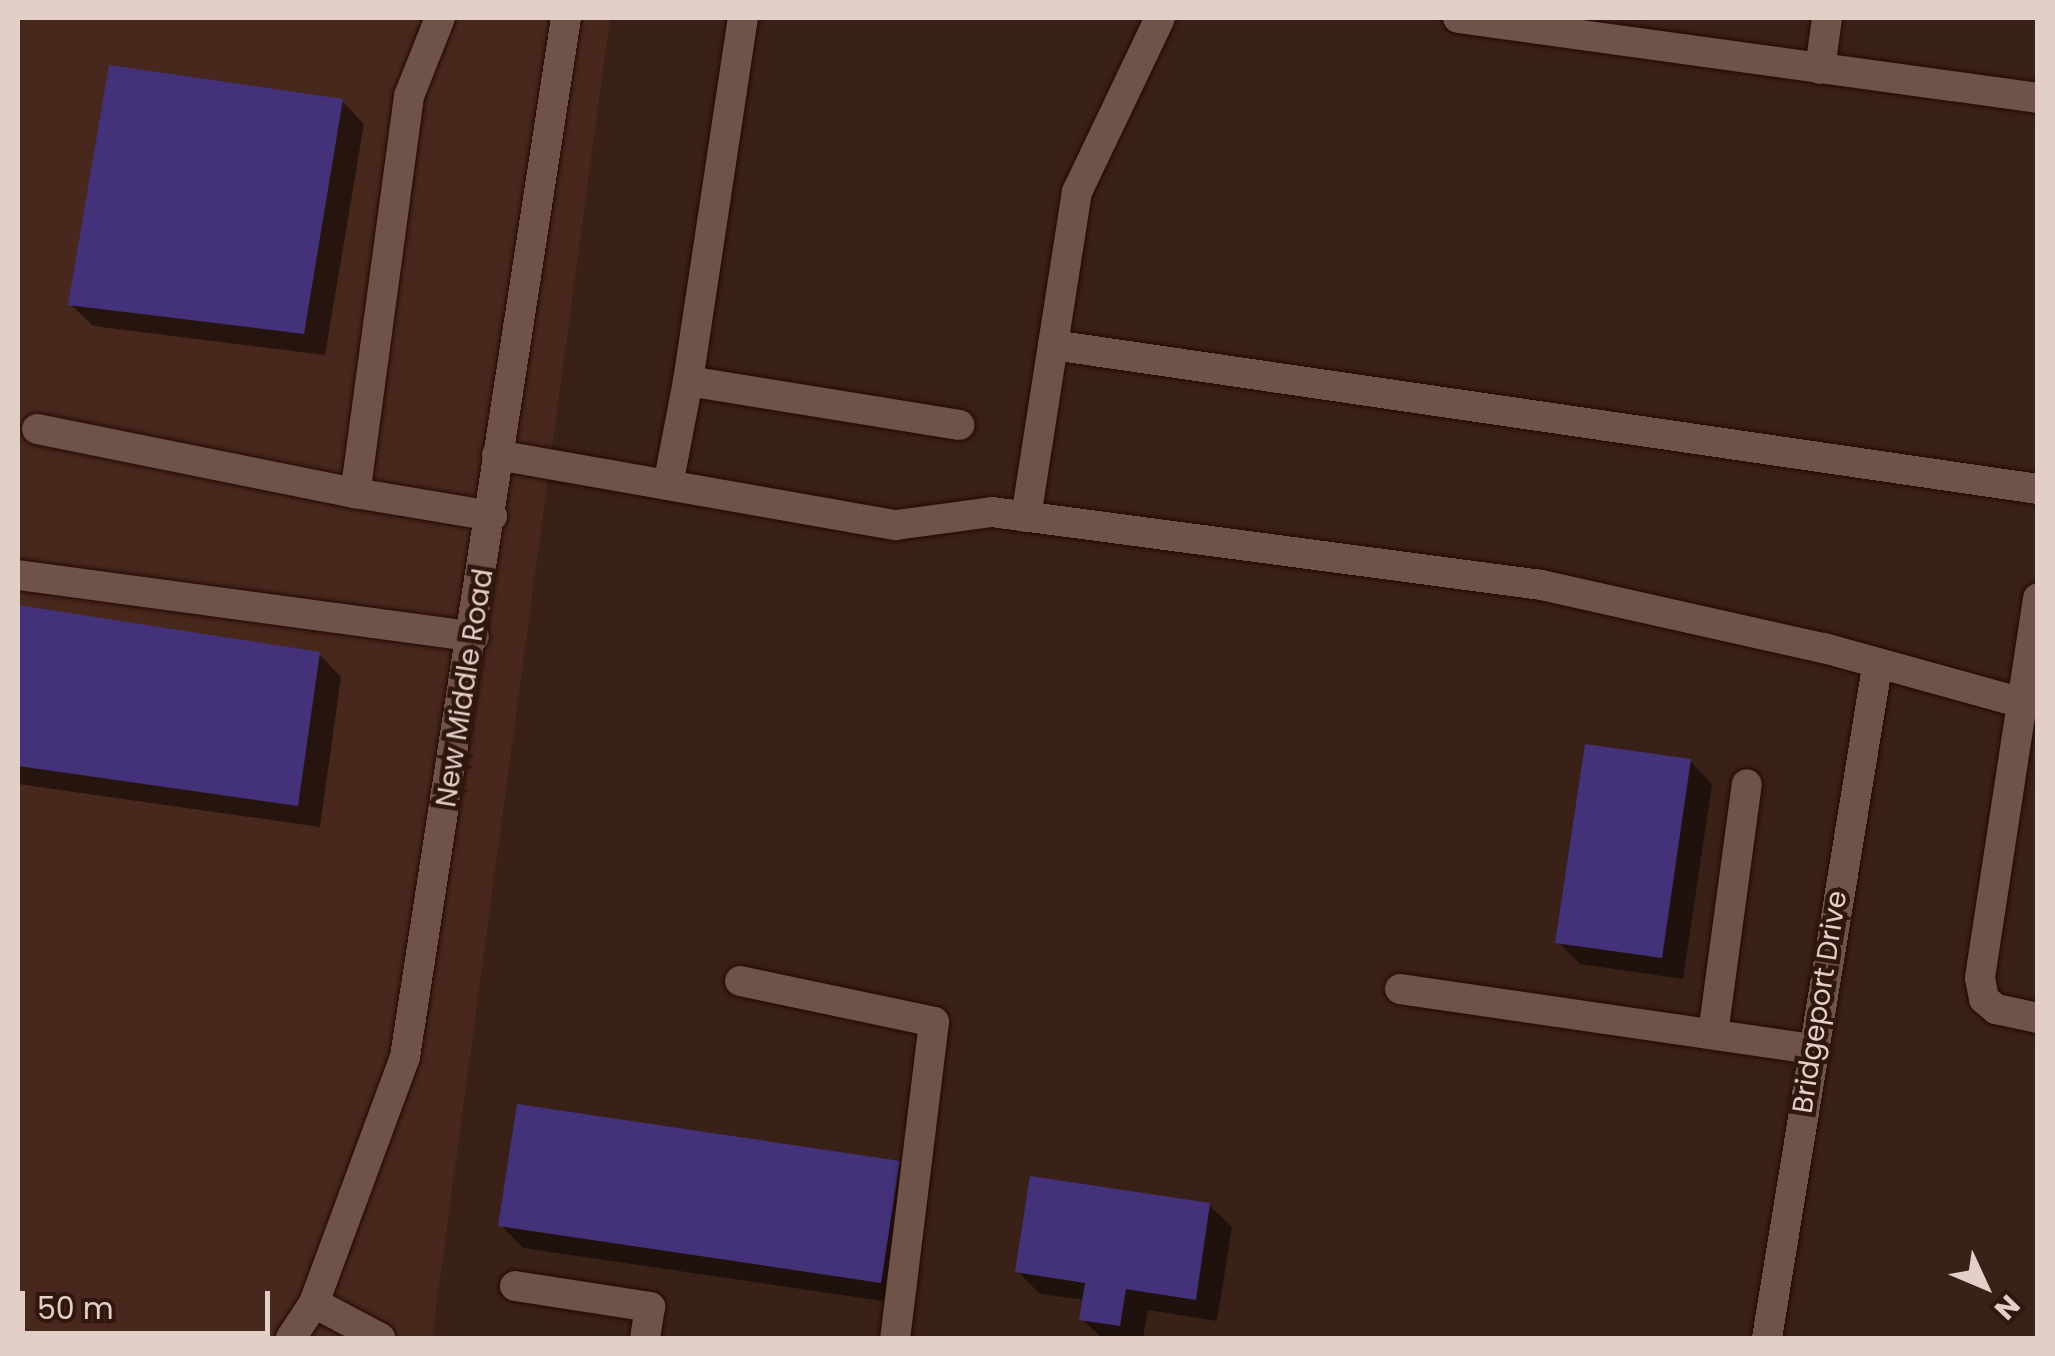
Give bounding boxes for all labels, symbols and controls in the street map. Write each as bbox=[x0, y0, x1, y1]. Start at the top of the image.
street label: New Middle Road bbox=[430, 566, 500, 810]
street label: Bridgeport Drive bbox=[1786, 888, 1854, 1116]
north arrow bbox=[1935, 1236, 2035, 1336]
scale bar bbox=[25, 1271, 275, 1333]
text: N bbox=[1986, 1286, 2028, 1328]
text: 50 m bbox=[37, 1287, 114, 1330]

